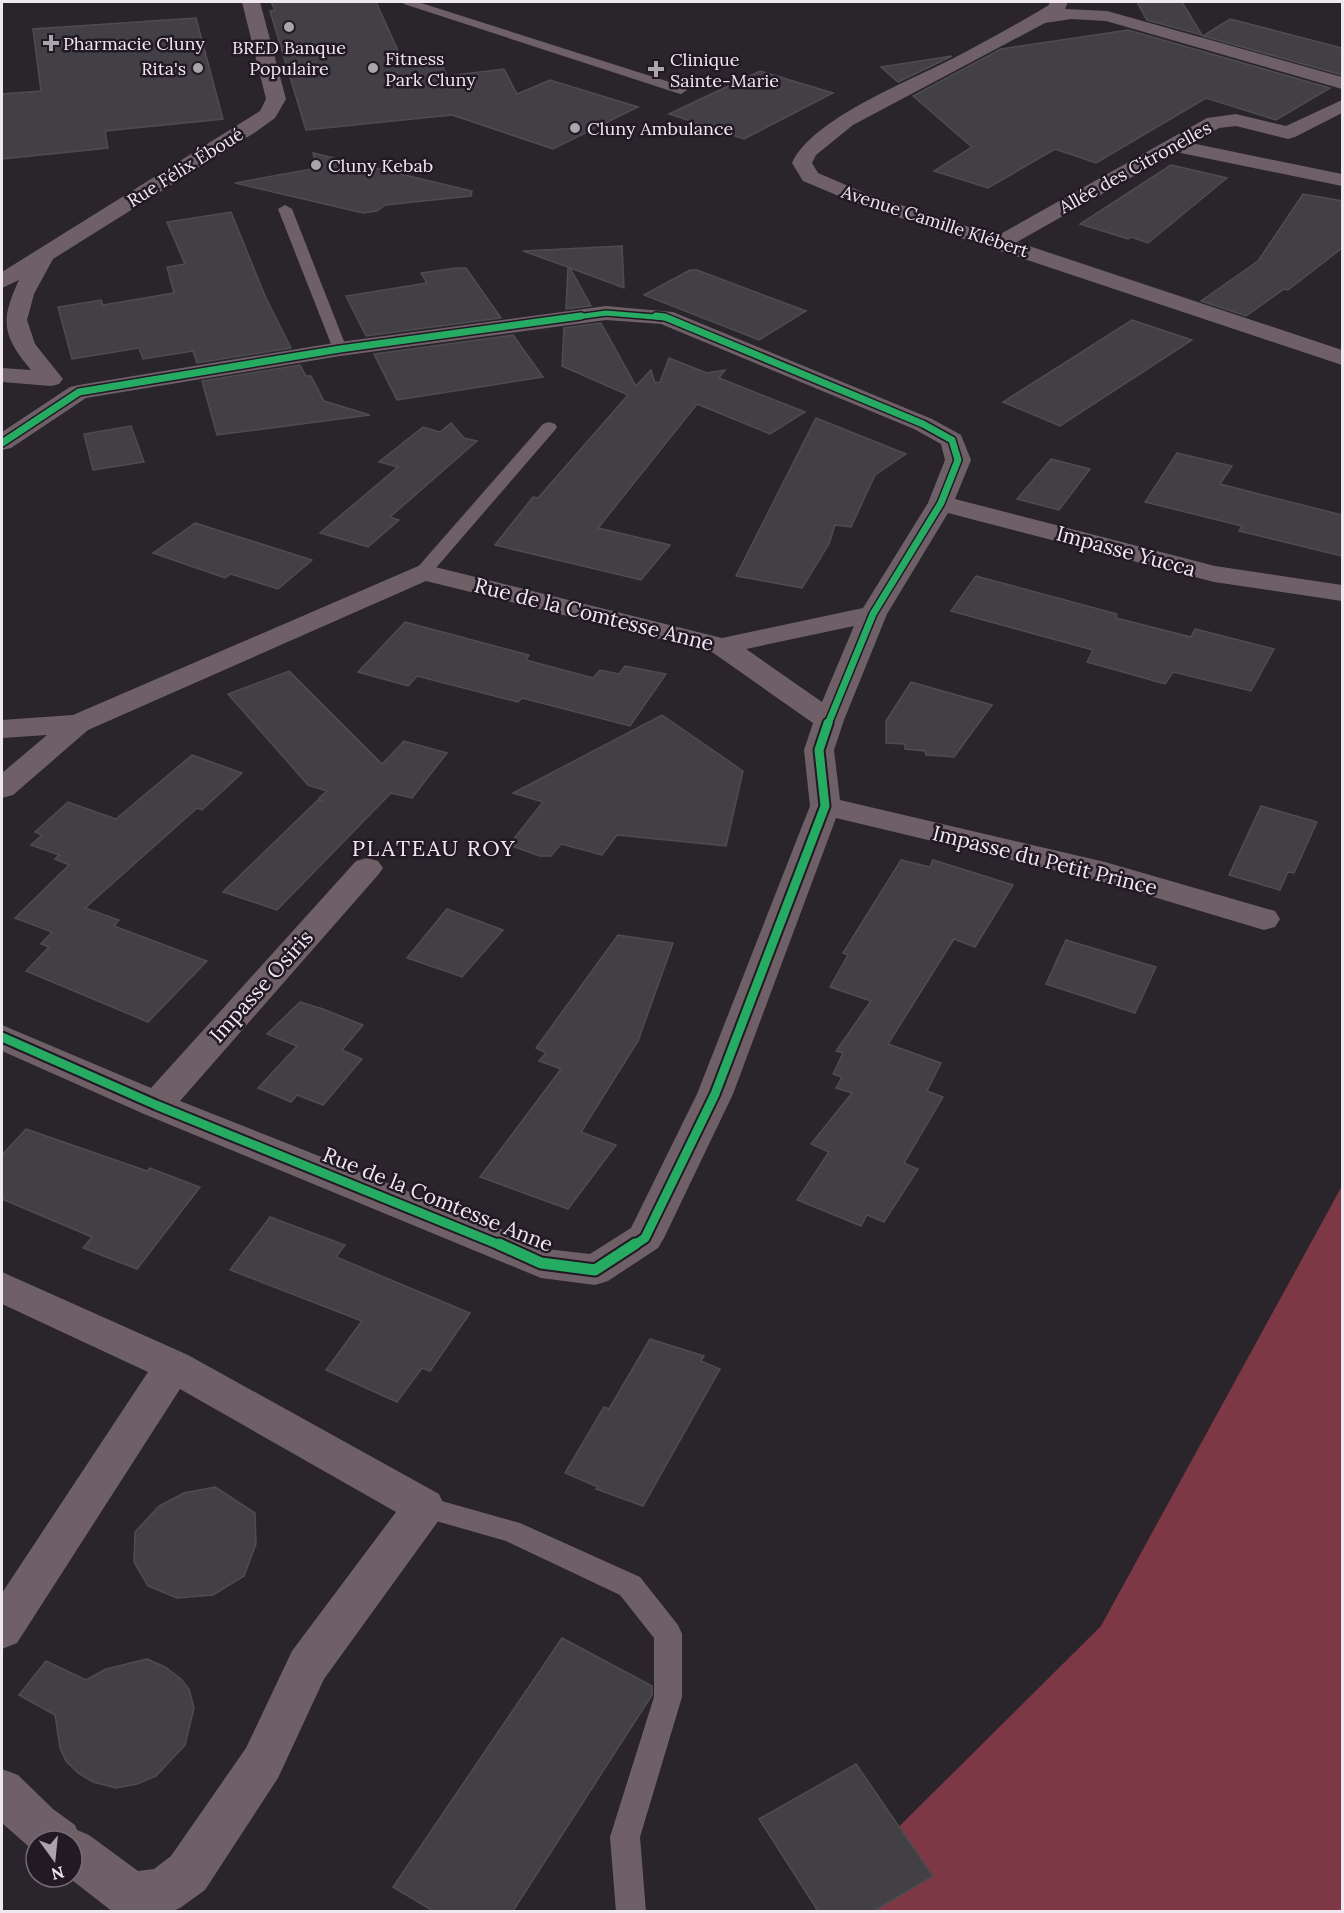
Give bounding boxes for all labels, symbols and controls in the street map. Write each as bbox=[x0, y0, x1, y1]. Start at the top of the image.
marker: BRED Banque Populaire bbox=[282, 20, 296, 34]
place label: Pharmacie Cluny bbox=[63, 32, 205, 55]
marker: Pharmacie Cluny bbox=[44, 36, 58, 50]
place label: BRED Banque Populaire bbox=[232, 36, 346, 80]
place label: Fitness Park Cluny bbox=[385, 47, 476, 91]
place label: Clinique Sainte-Marie bbox=[670, 48, 779, 92]
place label: Rita's bbox=[141, 57, 186, 80]
marker: Clinique Sainte-Marie bbox=[647, 60, 665, 78]
marker: Rita's bbox=[191, 61, 205, 75]
marker: Fitness Park Cluny bbox=[366, 61, 380, 75]
street label: Allée des Citronelles bbox=[1054, 116, 1215, 219]
place label: Cluny Ambulance bbox=[587, 117, 733, 140]
marker: Cluny Ambulance bbox=[568, 121, 582, 135]
street label: Rue Félix Éboué bbox=[123, 122, 248, 212]
place label: Cluny Kebab bbox=[328, 154, 433, 177]
marker: Cluny Kebab bbox=[309, 158, 323, 172]
street label: Avenue Camille Klébert bbox=[838, 180, 1031, 262]
street label: Impasse Yucca bbox=[1053, 519, 1199, 583]
street label: Rue de la Comtesse Anne bbox=[472, 571, 716, 657]
street label: Impasse du Petit Prince bbox=[930, 819, 1160, 901]
district label: PLATEAU ROY bbox=[352, 834, 516, 862]
street label: Impasse Osiris bbox=[203, 924, 319, 1048]
street label: Rue de la Comtesse Anne bbox=[319, 1140, 557, 1258]
north arrow bbox=[24, 1829, 84, 1889]
text: N bbox=[49, 1862, 66, 1885]

